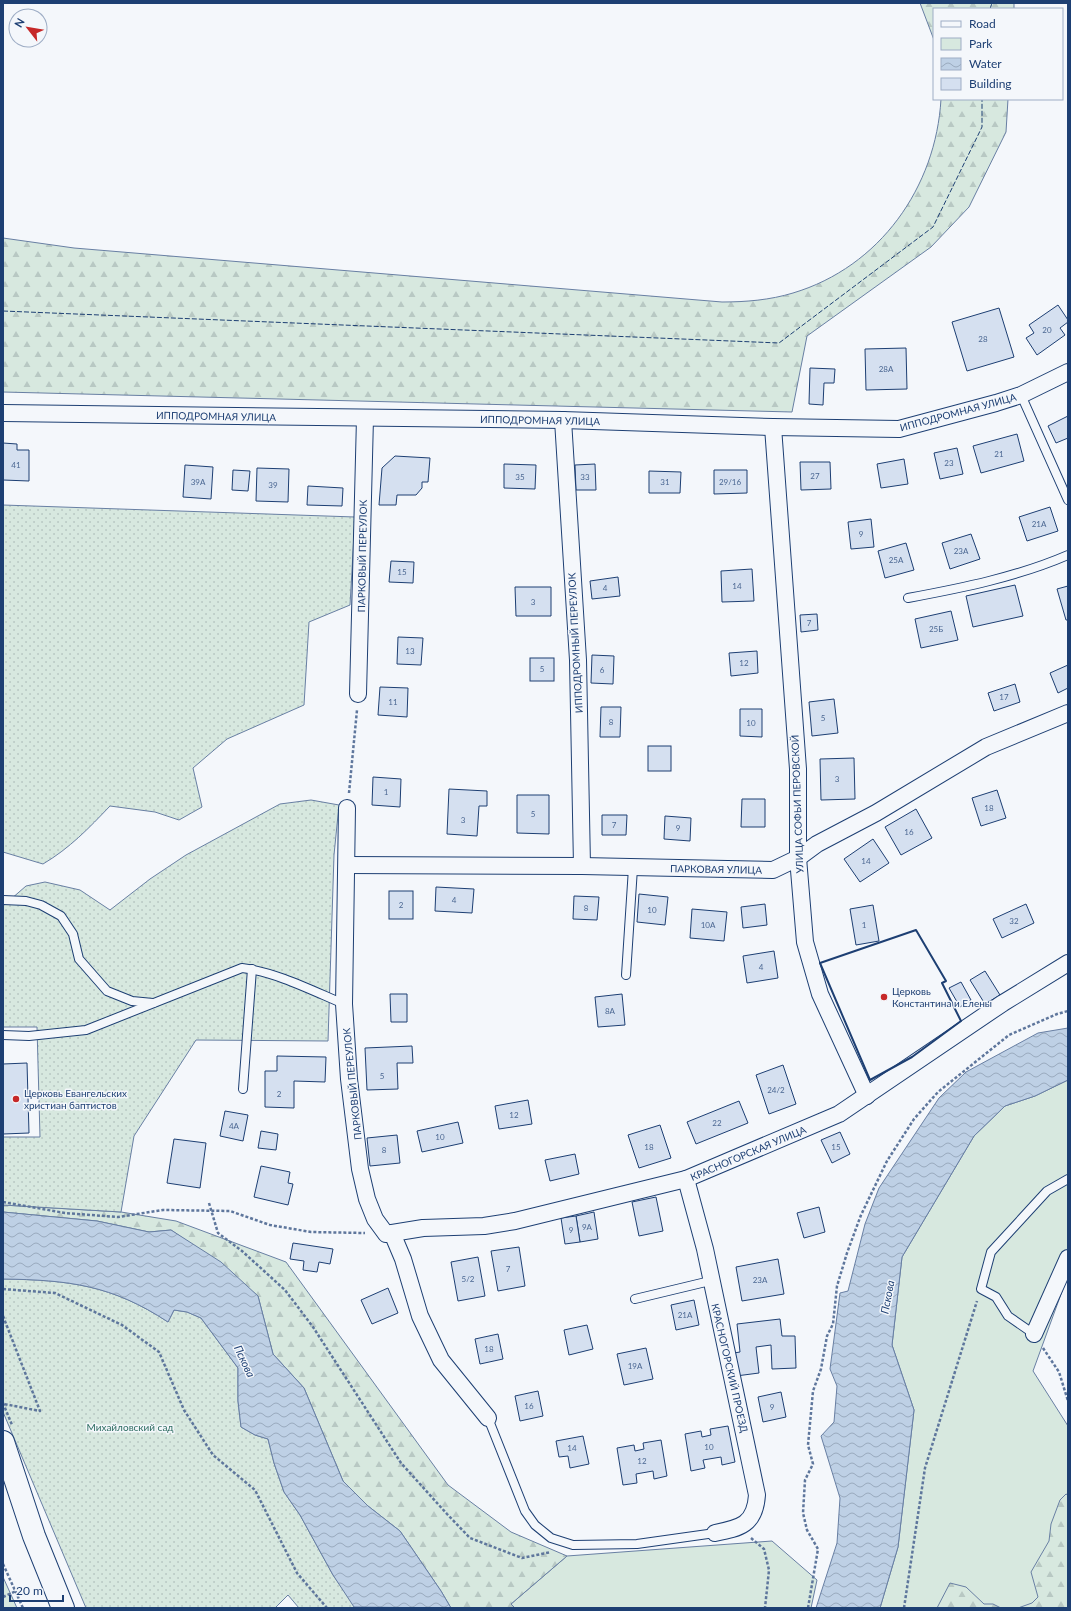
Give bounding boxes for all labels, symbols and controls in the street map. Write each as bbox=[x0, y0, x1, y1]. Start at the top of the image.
north arrow bbox=[8, 8, 48, 48]
legend bbox=[933, 8, 1063, 100]
text: N bbox=[11, 16, 27, 30]
text: Road bbox=[969, 16, 996, 31]
text: Park bbox=[969, 36, 993, 51]
text: Water bbox=[969, 56, 1002, 71]
text: Building bbox=[969, 76, 1012, 91]
house number: 20 bbox=[1042, 325, 1052, 335]
house number: 28 bbox=[978, 334, 988, 344]
house number: 28А bbox=[879, 364, 894, 374]
street label: ИППОДРОМНАЯ УЛИЦА bbox=[899, 391, 1018, 433]
street label: ИППОДРОМНАЯ УЛИЦА bbox=[156, 409, 276, 423]
street label: ИППОДРОМНАЯ УЛИЦА bbox=[480, 413, 600, 427]
house number: 21 bbox=[994, 449, 1004, 459]
house number: 23 bbox=[944, 458, 954, 468]
house number: 41 bbox=[11, 460, 21, 470]
house number: 27 bbox=[810, 471, 820, 481]
house number: 35 bbox=[515, 472, 525, 482]
house number: 33 bbox=[580, 472, 590, 482]
house number: 39А bbox=[191, 477, 206, 487]
house number: 31 bbox=[660, 477, 670, 487]
house number: 29/16 bbox=[719, 477, 741, 487]
house number: 39 bbox=[268, 480, 278, 490]
street label: ПАРКОВЫЙ ПЕРЕУЛОК bbox=[355, 499, 369, 612]
house number: 21А bbox=[1032, 519, 1047, 529]
house number: 9 bbox=[859, 529, 864, 539]
house number: 23А bbox=[954, 546, 969, 556]
house number: 25А bbox=[889, 555, 904, 565]
house number: 15 bbox=[397, 567, 407, 577]
street label: ИППОДРОМНЫЙ ПЕРЕУЛОК bbox=[565, 572, 585, 713]
house number: 14 bbox=[732, 581, 742, 591]
house number: 4 bbox=[603, 583, 608, 593]
house number: 3 bbox=[531, 597, 536, 607]
house number: 7 bbox=[807, 618, 812, 628]
house number: 25Б bbox=[929, 624, 943, 634]
house number: 13 bbox=[405, 646, 415, 656]
house number: 12 bbox=[739, 658, 749, 668]
house number: 5 bbox=[540, 664, 545, 674]
house number: 6 bbox=[600, 665, 605, 675]
house number: 17 bbox=[999, 692, 1009, 702]
house number: 11 bbox=[388, 697, 398, 707]
house number: 5 bbox=[821, 713, 826, 723]
house number: 8 bbox=[609, 717, 614, 727]
house number: 10 bbox=[746, 718, 756, 728]
street label: УЛИЦА СОФЬИ ПЕРОВСКОЙ bbox=[789, 735, 805, 873]
house number: 3 bbox=[835, 774, 840, 784]
house number: 1 bbox=[384, 787, 389, 797]
house number: 18 bbox=[984, 803, 994, 813]
house number: 5 bbox=[531, 809, 536, 819]
house number: 3 bbox=[461, 815, 466, 825]
house number: 7 bbox=[612, 820, 617, 830]
house number: 9 bbox=[676, 823, 681, 833]
house number: 16 bbox=[904, 827, 914, 837]
house number: 14 bbox=[861, 856, 871, 866]
street label: ПАРКОВАЯ УЛИЦА bbox=[670, 862, 762, 876]
house number: 4 bbox=[452, 895, 457, 905]
house number: 2 bbox=[399, 900, 404, 910]
house number: 8 bbox=[584, 903, 589, 913]
house number: 10 bbox=[647, 905, 657, 915]
house number: 32 bbox=[1009, 916, 1019, 926]
house number: 10А bbox=[701, 920, 716, 930]
house number: 1 bbox=[862, 920, 867, 930]
house number: 4 bbox=[759, 962, 764, 972]
place label: Церковь Константина и Елены bbox=[892, 985, 992, 1009]
marker: Церковь Константина и Елены bbox=[879, 992, 889, 1002]
house number: 8А bbox=[605, 1006, 616, 1016]
street label: ПАРКОВЫЙ ПЕРЕУЛОК bbox=[340, 1027, 364, 1141]
house number: 5 bbox=[380, 1071, 385, 1081]
house number: 24/2 bbox=[767, 1085, 785, 1095]
place label: Церковь Евангельских христиан баптистов bbox=[24, 1087, 127, 1111]
house number: 2 bbox=[277, 1089, 282, 1099]
marker: Церковь Евангельских христиан баптистов bbox=[11, 1094, 21, 1104]
house number: 12 bbox=[509, 1110, 519, 1120]
house number: 22 bbox=[712, 1118, 722, 1128]
house number: 4А bbox=[229, 1121, 240, 1131]
street label: КРАСНОГОРСКАЯ УЛИЦА bbox=[688, 1123, 808, 1183]
house number: 10 bbox=[435, 1132, 445, 1142]
house number: 18 bbox=[644, 1142, 654, 1152]
house number: 15 bbox=[831, 1142, 841, 1152]
house number: 8 bbox=[382, 1145, 387, 1155]
house number: 9А bbox=[582, 1222, 593, 1232]
house number: 9 bbox=[569, 1225, 574, 1235]
house number: 7 bbox=[506, 1264, 511, 1274]
house number: 5/2 bbox=[462, 1274, 475, 1284]
house number: 23А bbox=[753, 1275, 768, 1285]
water label: Пскова bbox=[877, 1279, 897, 1315]
street label: КРАСНОГОРСКИЙ ПРОЕЗД bbox=[709, 1302, 751, 1434]
house number: 21А bbox=[678, 1310, 693, 1320]
water label: Пскова bbox=[232, 1343, 258, 1380]
house number: 18 bbox=[484, 1344, 494, 1354]
house number: 19А bbox=[628, 1361, 643, 1371]
house number: 16 bbox=[524, 1401, 534, 1411]
house number: 9 bbox=[770, 1402, 775, 1412]
park label: Михайловский сад bbox=[86, 1421, 174, 1433]
house number: 10 bbox=[704, 1442, 714, 1452]
house number: 14 bbox=[567, 1443, 577, 1453]
house number: 12 bbox=[637, 1456, 647, 1466]
scale bar bbox=[10, 1577, 63, 1603]
text: 20 m bbox=[16, 1583, 43, 1598]

